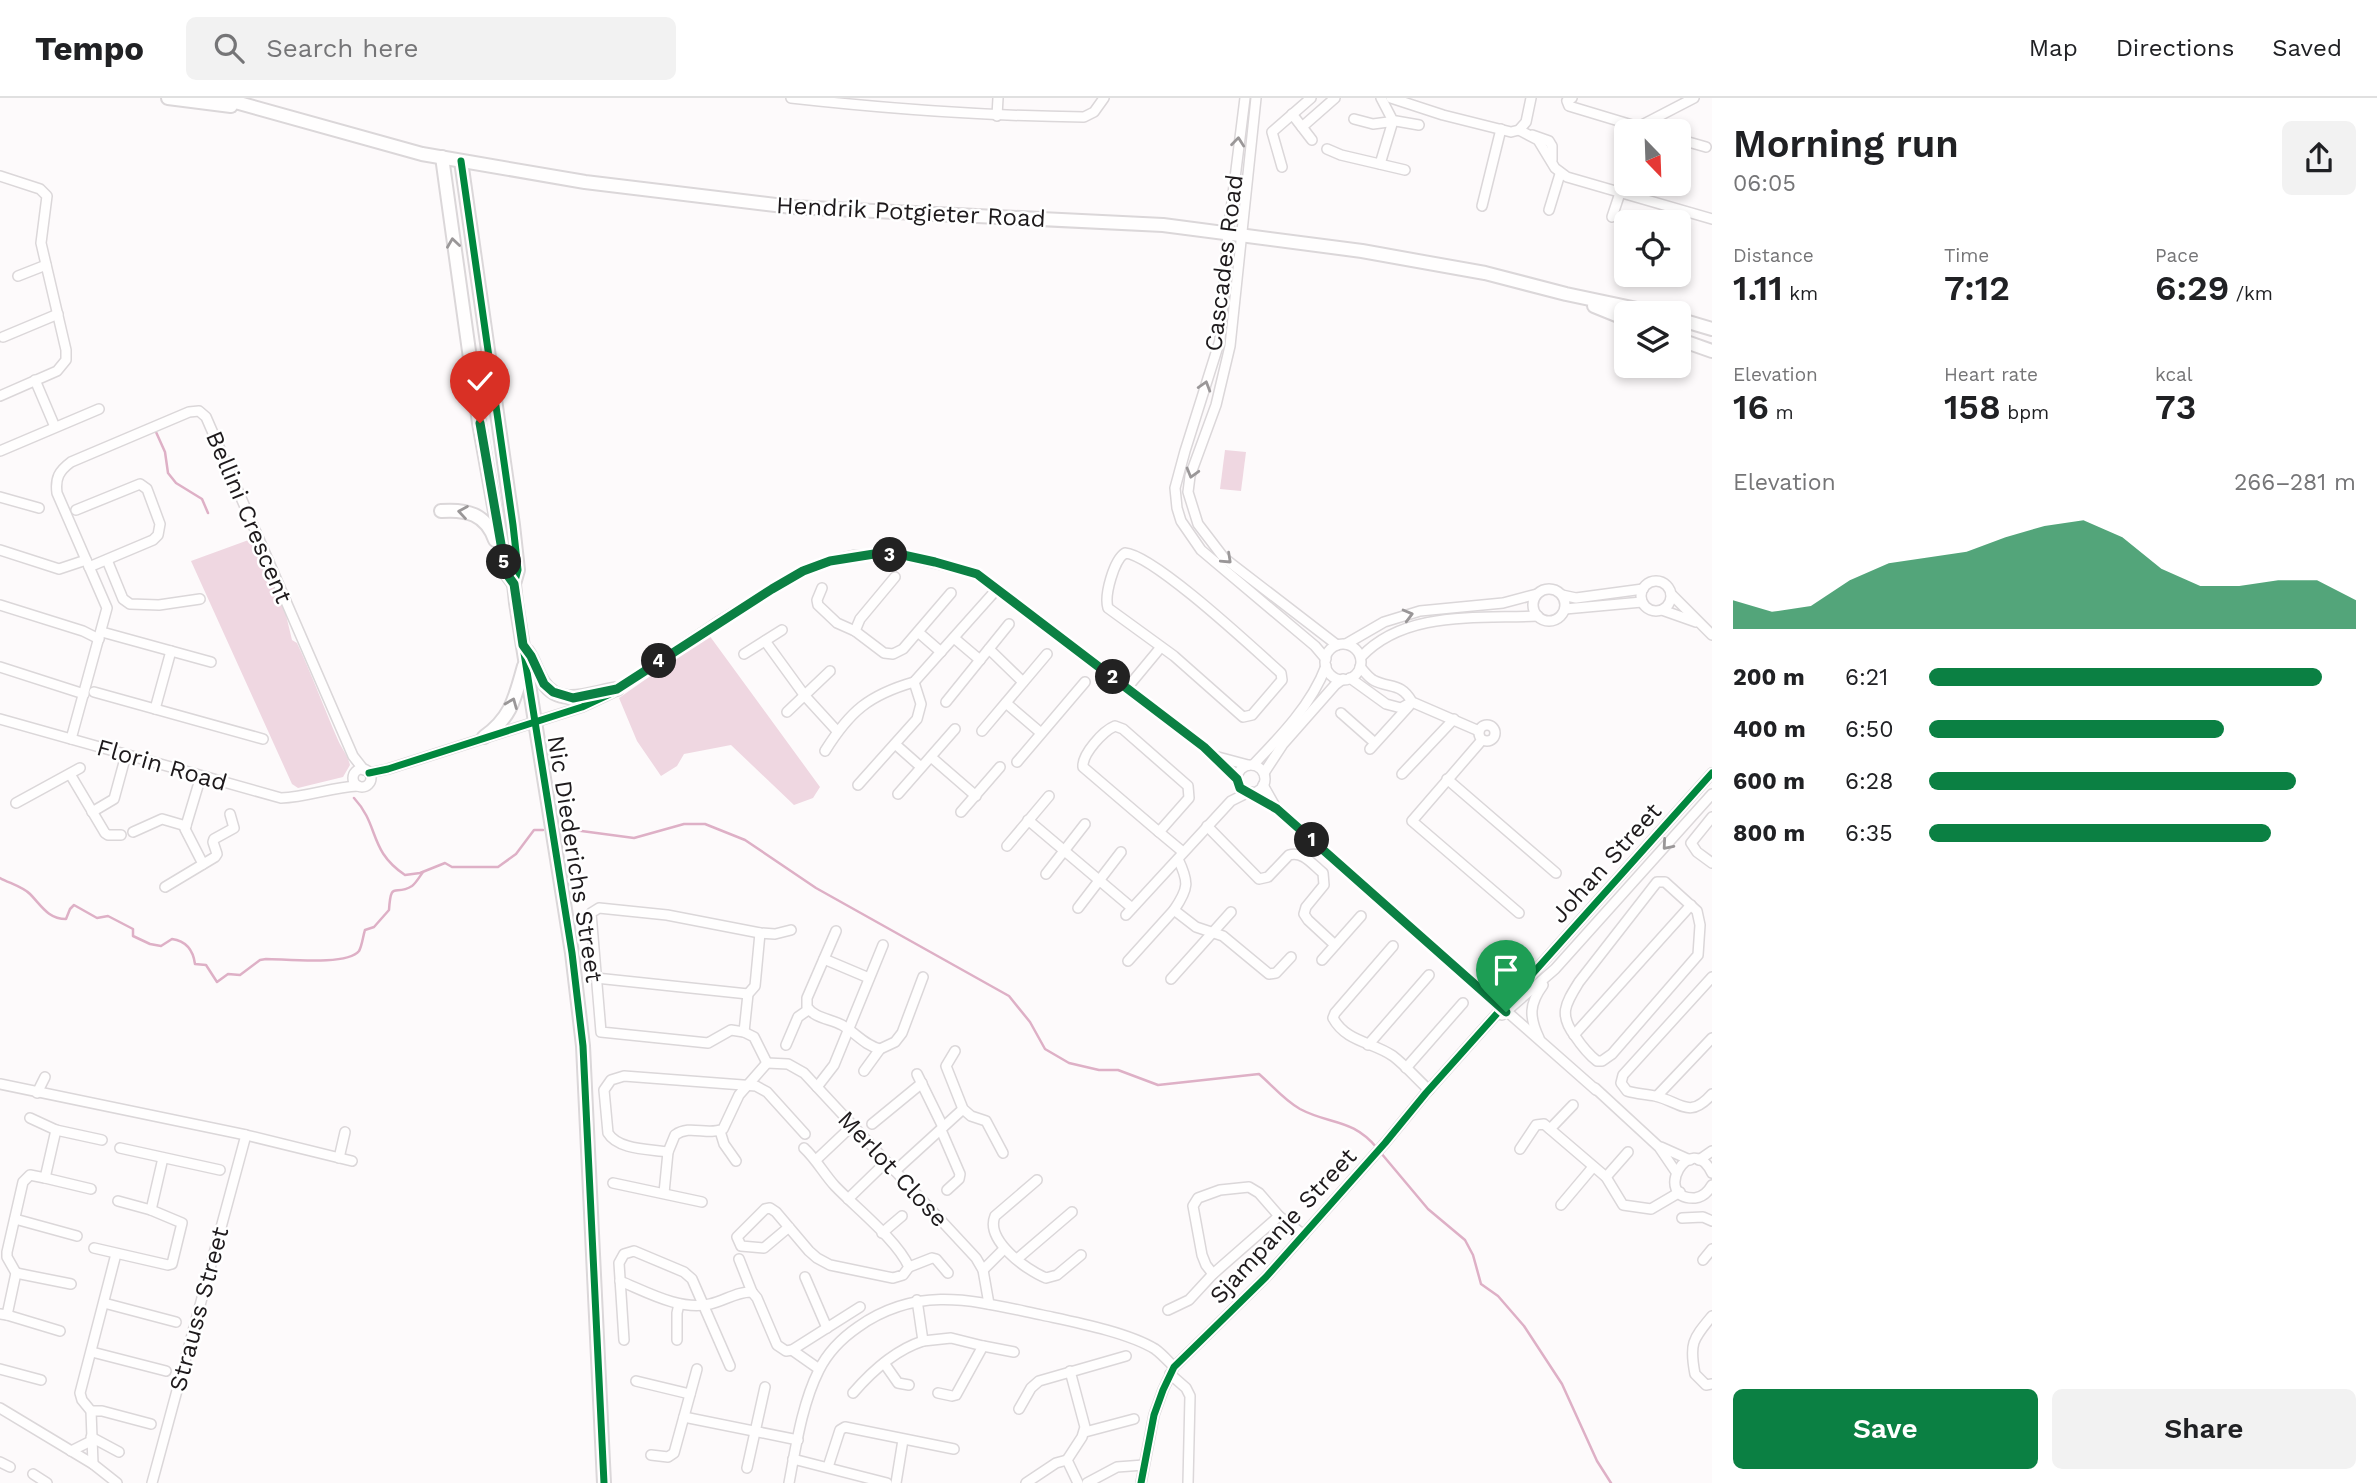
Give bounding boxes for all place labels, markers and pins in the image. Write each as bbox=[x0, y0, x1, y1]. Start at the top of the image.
pin bbox=[450, 351, 510, 423]
pin: 3 bbox=[872, 538, 908, 573]
pin: 5 bbox=[486, 545, 522, 580]
pin: 4 bbox=[642, 644, 676, 678]
pin: 2 bbox=[1096, 660, 1130, 694]
pin: 1 bbox=[1294, 822, 1330, 858]
pin bbox=[1476, 940, 1536, 1012]

